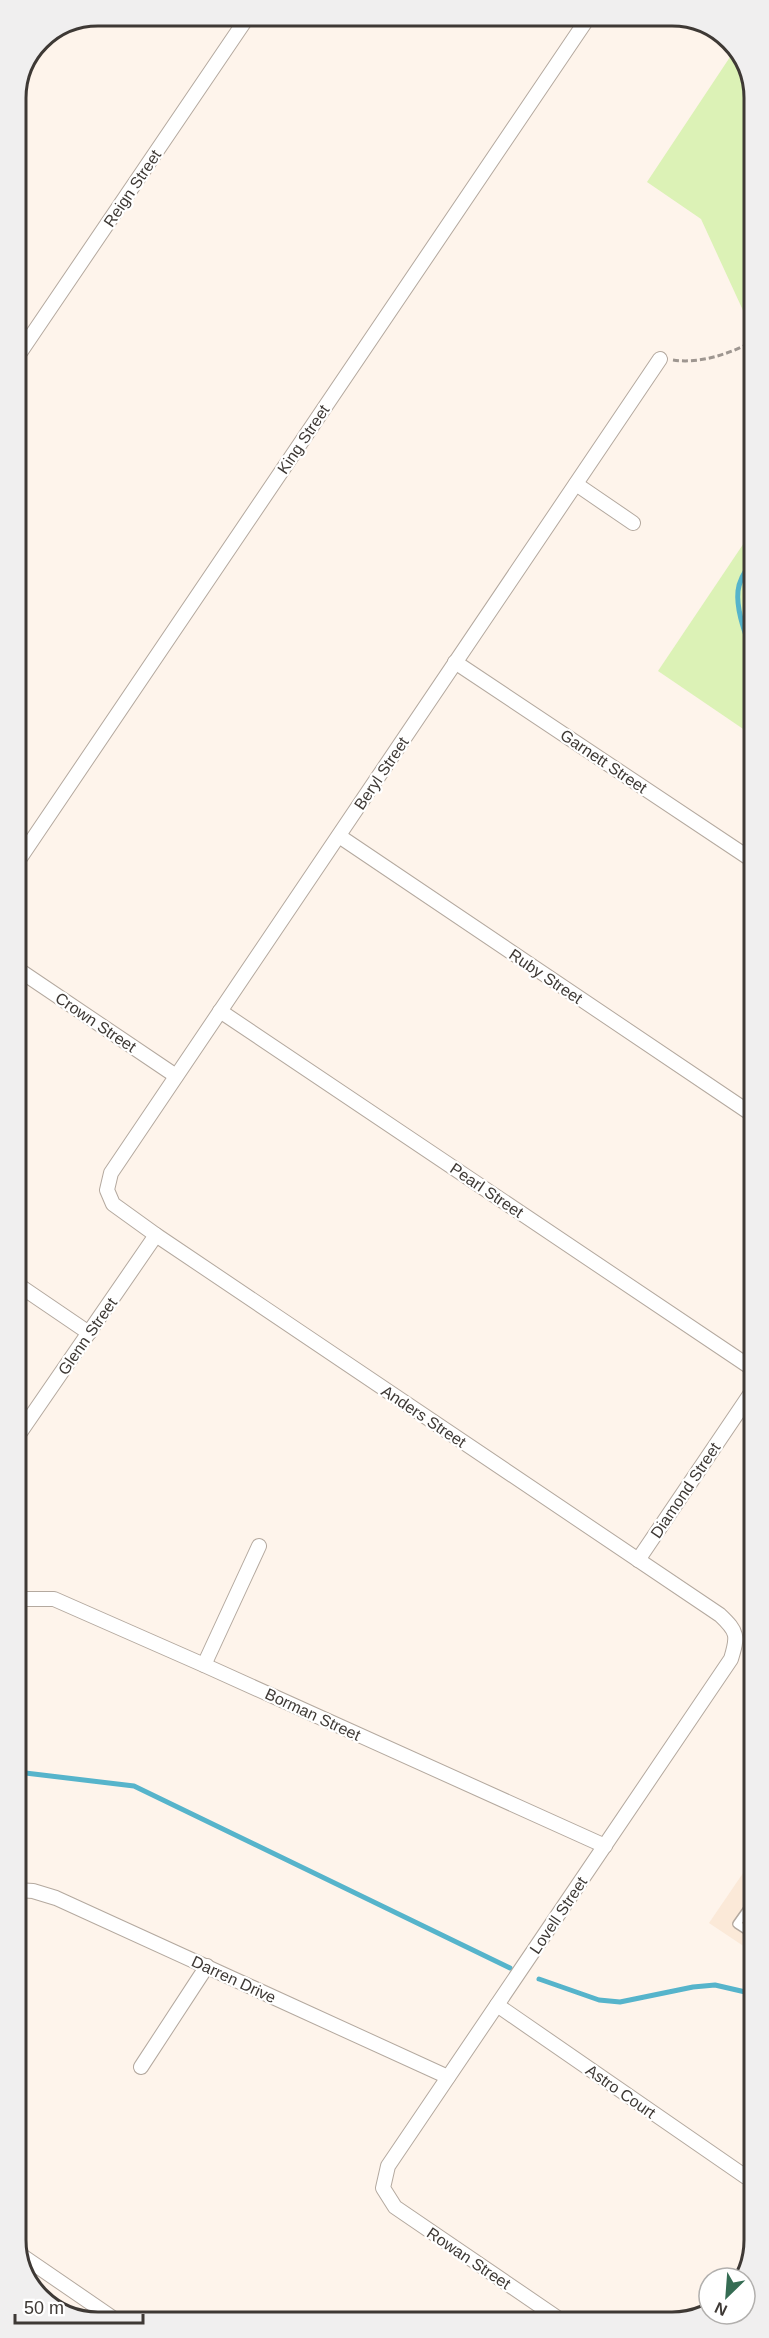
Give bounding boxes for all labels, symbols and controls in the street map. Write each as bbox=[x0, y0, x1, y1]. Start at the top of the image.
street label: Reign Street bbox=[101, 146, 165, 230]
street label: King Street bbox=[274, 401, 333, 477]
street label: Garnett Street bbox=[557, 726, 651, 797]
street label: Beryl Street bbox=[351, 733, 412, 813]
street label: Ruby Street bbox=[506, 946, 586, 1007]
street label: Crown Street bbox=[52, 989, 140, 1056]
street label: Pearl Street bbox=[447, 1160, 527, 1221]
street label: Glenn Street bbox=[55, 1294, 120, 1378]
street label: Anders Street bbox=[378, 1382, 469, 1451]
street label: Diamond Street bbox=[647, 1439, 724, 1541]
street label: Borman Street bbox=[262, 1685, 364, 1744]
street label: Lovell Street bbox=[527, 1873, 591, 1957]
street label: Darren Drive bbox=[189, 1953, 279, 2006]
street label: Astro Court bbox=[583, 2061, 659, 2122]
street label: Rowan Street bbox=[424, 2224, 514, 2293]
north arrow bbox=[697, 2266, 757, 2326]
scale bar bbox=[15, 2287, 142, 2325]
text: 50 m bbox=[24, 2298, 64, 2318]
text: N bbox=[712, 2299, 730, 2319]

